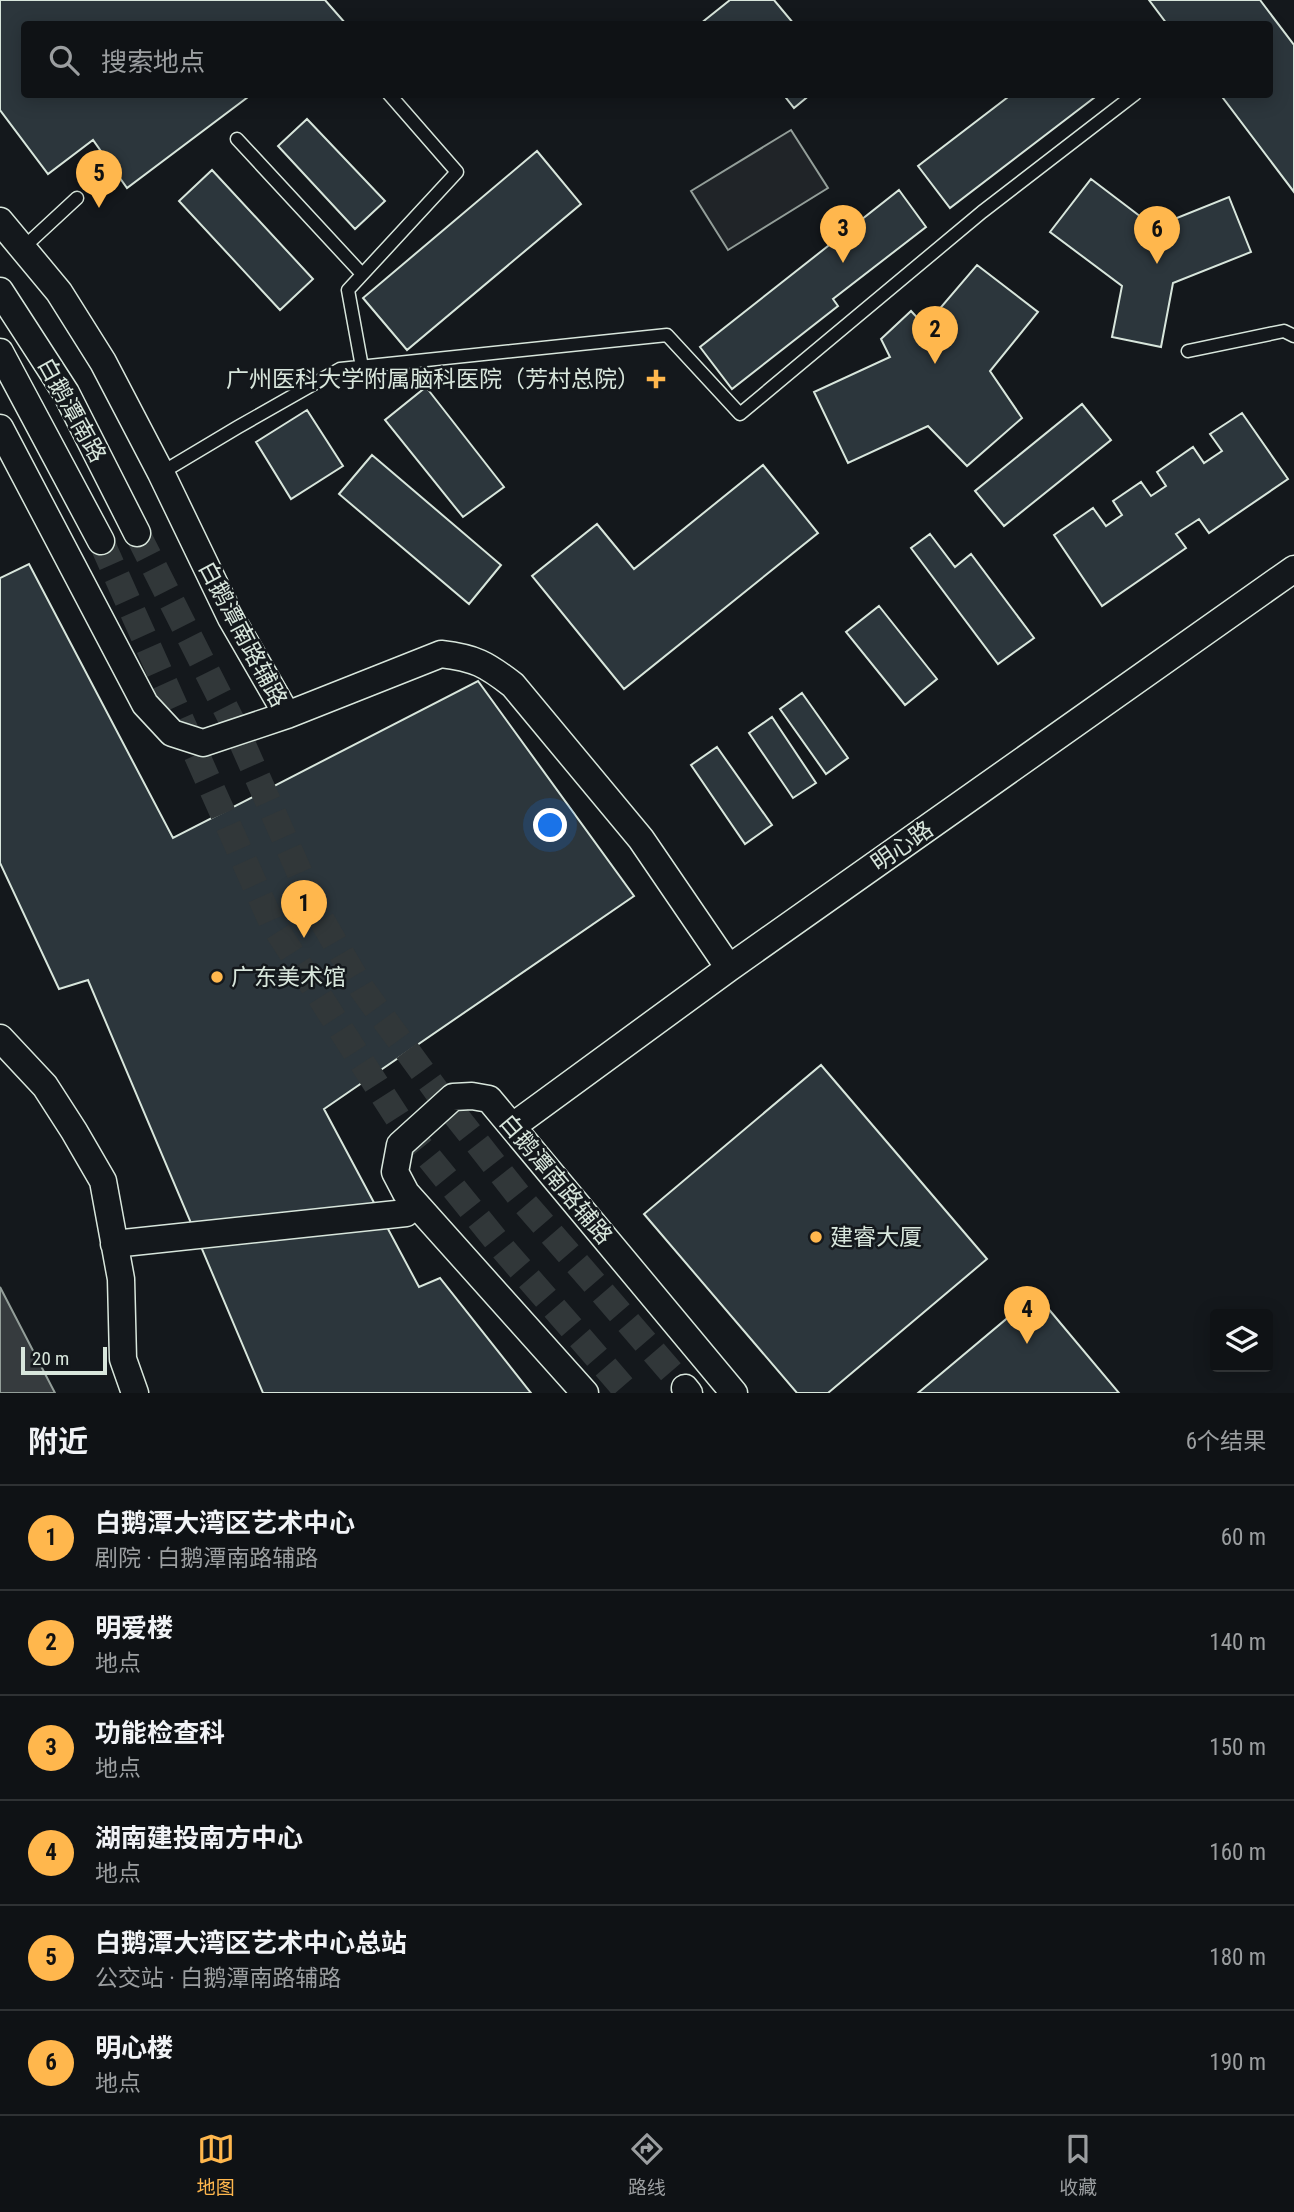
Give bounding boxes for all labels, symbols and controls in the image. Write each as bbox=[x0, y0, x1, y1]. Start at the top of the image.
search box bbox=[21, 21, 1273, 98]
icon: search bbox=[45, 41, 83, 79]
text: 搜索地点 bbox=[101, 47, 205, 77]
pin: 5 bbox=[76, 150, 122, 208]
pin: 3 bbox=[820, 205, 866, 263]
pin: 6 bbox=[1134, 206, 1180, 264]
pin: 2 bbox=[912, 306, 958, 364]
street label: 白鹅潭南路 bbox=[32, 353, 111, 467]
place label: 广州医科大学附属脑科医院（芳村总院） bbox=[226, 366, 640, 393]
marker: 广州医科大学附属脑科医院（芳村总院） bbox=[646, 369, 666, 389]
street label: 白鹅潭南路辅路 bbox=[193, 557, 292, 712]
your location bbox=[533, 808, 567, 842]
street label: 明心路 bbox=[866, 816, 938, 877]
pin: 1 bbox=[281, 880, 327, 938]
place label: 广东美术馆 bbox=[231, 964, 346, 991]
marker: 广东美术馆 bbox=[209, 969, 225, 985]
street label: 白鹅潭南路辅路 bbox=[494, 1109, 618, 1250]
place label: 建睿大厦 bbox=[830, 1224, 922, 1251]
marker: 建睿大厦 bbox=[808, 1229, 824, 1245]
pin: 4 bbox=[1004, 1286, 1050, 1344]
map controls bbox=[1210, 1309, 1273, 1372]
button: layers bbox=[1210, 1309, 1273, 1372]
scale bar bbox=[21, 1344, 107, 1376]
text: 20 m bbox=[32, 1347, 69, 1370]
text: 附近 bbox=[28, 1424, 88, 1459]
text: 6个结果 bbox=[1186, 1428, 1266, 1455]
text: 白鹅潭大湾区艺术中心 bbox=[95, 1508, 355, 1538]
text: 1 bbox=[45, 1524, 57, 1551]
text: 60 m bbox=[1221, 1524, 1266, 1551]
text: 剧院 · 白鹅潭南路辅路 bbox=[95, 1545, 318, 1572]
text: 明爱楼 bbox=[95, 1613, 173, 1643]
text: 2 bbox=[45, 1629, 57, 1656]
text: 140 m bbox=[1209, 1629, 1266, 1656]
text: 地点 bbox=[95, 1650, 141, 1677]
text: 功能检查科 bbox=[95, 1718, 225, 1748]
text: 3 bbox=[45, 1734, 57, 1761]
text: 150 m bbox=[1209, 1734, 1266, 1761]
text: 地点 bbox=[95, 1755, 141, 1782]
text: 湖南建投南方中心 bbox=[95, 1823, 303, 1853]
text: 4 bbox=[45, 1839, 57, 1866]
text: 160 m bbox=[1209, 1839, 1266, 1866]
text: 地点 bbox=[95, 1860, 141, 1887]
text: 白鹅潭大湾区艺术中心总站 bbox=[95, 1928, 407, 1958]
text: 5 bbox=[45, 1944, 57, 1971]
text: 180 m bbox=[1209, 1944, 1266, 1971]
text: 公交站 · 白鹅潭南路辅路 bbox=[95, 1965, 341, 1992]
text: 明心楼 bbox=[95, 2033, 173, 2063]
text: 6 bbox=[45, 2049, 57, 2076]
text: 190 m bbox=[1209, 2049, 1266, 2076]
text: 地点 bbox=[95, 2070, 141, 2097]
tab: 地图 bbox=[197, 2130, 235, 2199]
tab: 路线 bbox=[628, 2130, 666, 2199]
tab: 收藏 bbox=[1059, 2130, 1097, 2199]

